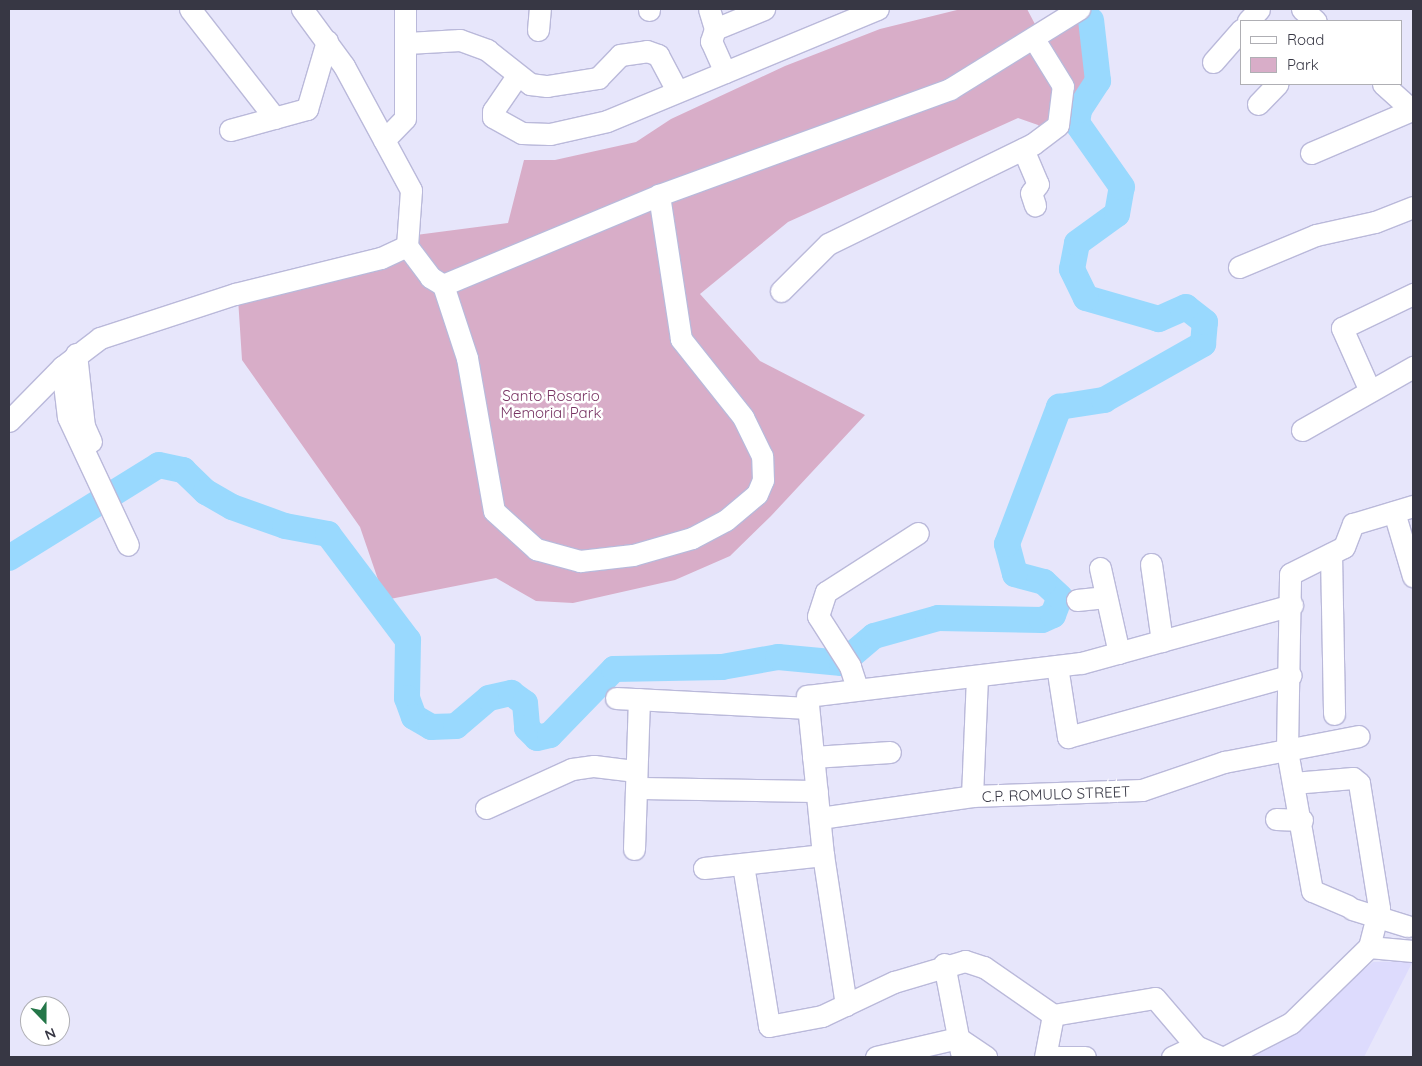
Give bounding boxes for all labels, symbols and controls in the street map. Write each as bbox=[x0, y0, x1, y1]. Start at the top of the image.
legend bbox=[1240, 20, 1402, 85]
text: Road bbox=[1287, 30, 1324, 49]
text: Park bbox=[1287, 55, 1319, 74]
park label: Santo Rosario Memorial Park bbox=[501, 386, 601, 421]
street label: C.P. ROMULO STREET bbox=[982, 782, 1130, 806]
north arrow bbox=[20, 996, 70, 1046]
text: N bbox=[42, 1024, 58, 1044]

